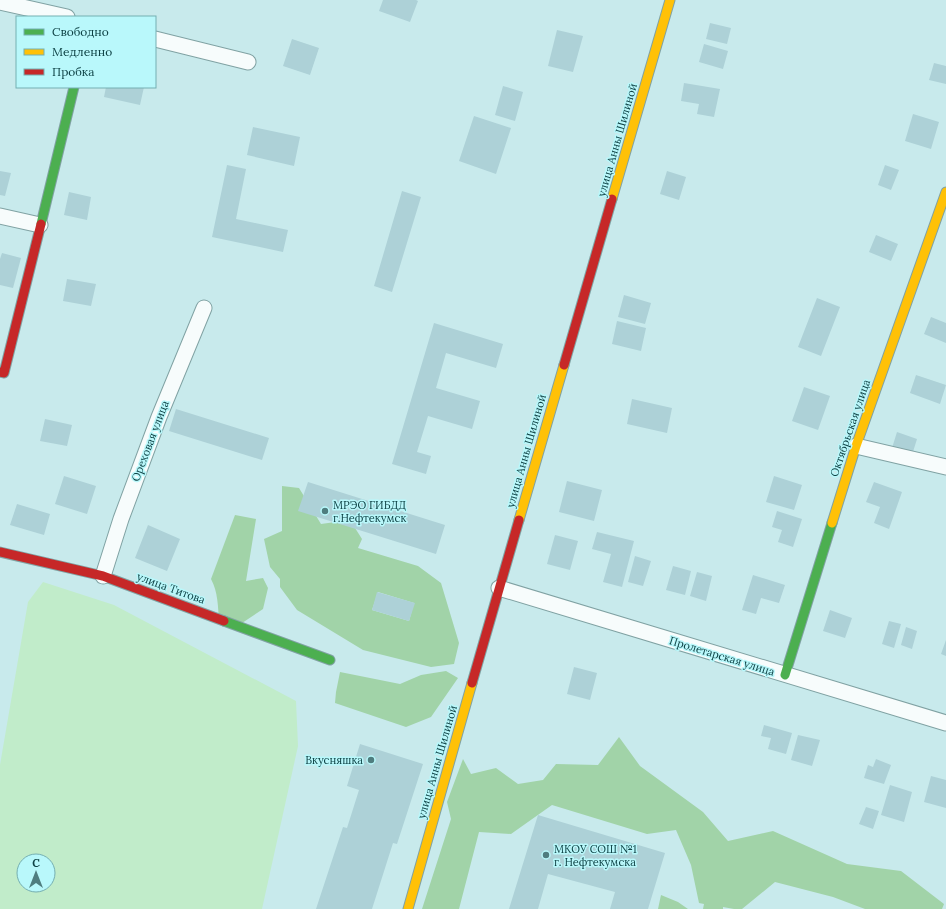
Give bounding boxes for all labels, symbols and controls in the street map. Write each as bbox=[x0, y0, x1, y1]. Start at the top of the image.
legend bbox=[16, 16, 156, 88]
text: Свободно bbox=[52, 24, 109, 39]
text: Медленно bbox=[52, 44, 112, 59]
text: Пробка bbox=[52, 64, 94, 79]
street label: улица Анны Шилиной bbox=[594, 81, 640, 198]
street label: Октябрьская улица bbox=[827, 377, 873, 479]
street label: улица Анны Шилиной bbox=[503, 392, 549, 509]
street label: Ореховая улица bbox=[128, 398, 172, 483]
place label: МРЭО ГИБДД г.Нефтекумск bbox=[333, 498, 406, 525]
marker: МРЭО ГИБДД г.Нефтекумск bbox=[320, 506, 330, 516]
street label: улица Титова bbox=[135, 569, 207, 607]
street label: Пролетарская улица bbox=[668, 633, 777, 679]
street label: улица Анны Шилиной bbox=[414, 703, 460, 820]
place label: Вкусняшка bbox=[305, 753, 363, 767]
marker: Вкусняшка bbox=[366, 755, 376, 765]
place label: МКОУ СОШ №1 г. Нефтекумска bbox=[554, 842, 637, 869]
marker: МКОУ СОШ №1 г. Нефтекумска bbox=[541, 850, 551, 860]
north arrow bbox=[16, 853, 56, 893]
text: С bbox=[32, 856, 40, 870]

